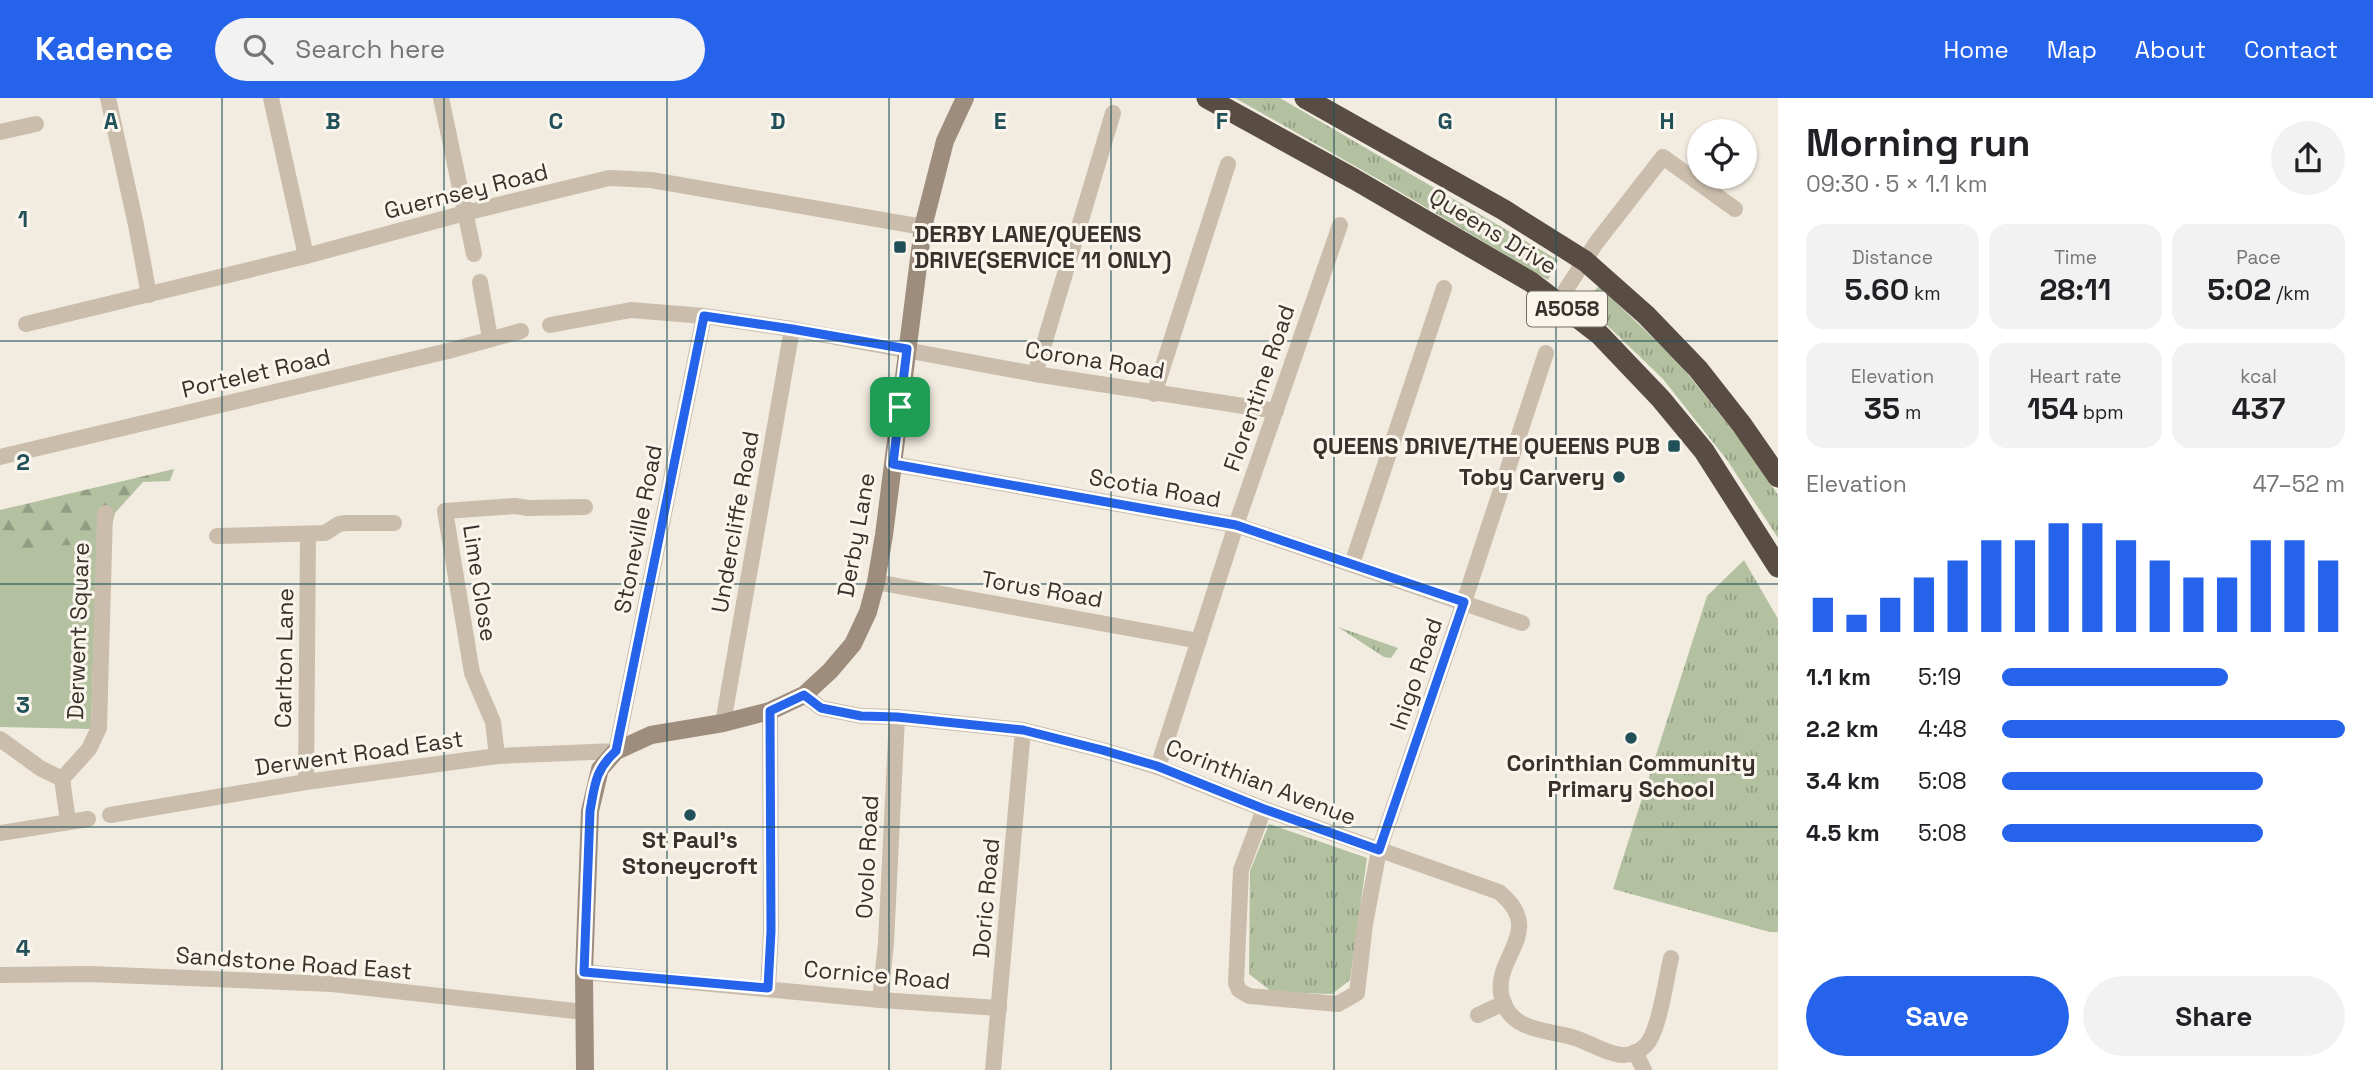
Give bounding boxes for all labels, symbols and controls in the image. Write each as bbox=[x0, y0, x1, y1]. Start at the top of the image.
search box bbox=[215, 18, 705, 81]
text: Kadence bbox=[35, 28, 173, 70]
icon: search bbox=[239, 30, 277, 68]
text: Search here bbox=[295, 32, 445, 66]
text: Home bbox=[1943, 34, 2009, 65]
text: Map bbox=[2047, 34, 2097, 65]
text: About bbox=[2135, 34, 2206, 65]
text: Contact bbox=[2244, 34, 2338, 65]
text: A bbox=[104, 106, 119, 136]
text: B bbox=[325, 106, 341, 136]
text: C bbox=[549, 106, 563, 136]
text: D bbox=[770, 106, 786, 136]
text: E bbox=[994, 106, 1006, 136]
text: F bbox=[1216, 106, 1228, 136]
text: G bbox=[1437, 106, 1453, 136]
text: H bbox=[1659, 106, 1675, 136]
map controls bbox=[1687, 119, 1757, 189]
button: locate bbox=[1687, 119, 1757, 189]
text: Morning run bbox=[1806, 119, 2031, 167]
button: share bbox=[2271, 121, 2345, 195]
street label: Guernsey Road bbox=[381, 156, 551, 226]
text: 09:30 · 5 × 1.1 km bbox=[1806, 169, 1987, 199]
street label: Queens Drive bbox=[1424, 181, 1562, 281]
text: 1 bbox=[18, 204, 28, 234]
place label: DERBY LANE/QUEENS DRIVE(SERVICE 11 ONLY) bbox=[914, 219, 1171, 275]
marker: DERBY LANE/QUEENS DRIVE(SERVICE 11 ONLY) bbox=[892, 239, 908, 255]
text: Distance bbox=[1852, 245, 1933, 270]
text: Time bbox=[2054, 245, 2097, 270]
text: Pace bbox=[2236, 245, 2281, 270]
text: 5.60 bbox=[1844, 270, 1909, 309]
text: 28:11 bbox=[2040, 270, 2111, 309]
text: 5:02 bbox=[2207, 270, 2271, 309]
text: km bbox=[1909, 281, 1941, 306]
text: /km bbox=[2271, 281, 2310, 306]
road number: A5058 bbox=[1527, 292, 1607, 326]
street label: Florentine Road bbox=[1216, 301, 1302, 475]
street label: Corona Road bbox=[1023, 334, 1167, 386]
street label: Portelet Road bbox=[179, 341, 333, 405]
text: Elevation bbox=[1851, 364, 1934, 389]
text: Heart rate bbox=[2029, 364, 2122, 389]
text: kcal bbox=[2240, 364, 2277, 389]
pin bbox=[870, 377, 930, 437]
icon: arrive bbox=[881, 388, 919, 426]
text: 35 bbox=[1864, 389, 1900, 428]
text: 154 bbox=[2027, 389, 2078, 428]
text: 437 bbox=[2232, 389, 2285, 428]
text: m bbox=[1900, 400, 1921, 425]
text: bpm bbox=[2078, 400, 2124, 425]
street label: Undercliffe Road bbox=[704, 429, 766, 615]
place label: QUEENS DRIVE/THE QUEENS PUB bbox=[1313, 431, 1660, 461]
marker: QUEENS DRIVE/THE QUEENS PUB bbox=[1666, 438, 1682, 454]
street label: Stoneville Road bbox=[607, 442, 669, 616]
text: 2 bbox=[16, 447, 30, 477]
street label: Scotia Road bbox=[1087, 462, 1223, 514]
place label: Toby Carvery bbox=[1459, 462, 1605, 492]
marker: Toby Carvery bbox=[1611, 469, 1627, 485]
text: Elevation bbox=[1806, 469, 1907, 499]
text: 47–52 m bbox=[2253, 469, 2345, 499]
street label: Derby Lane bbox=[830, 470, 882, 600]
street label: Lime Close bbox=[456, 522, 504, 644]
street label: Derwent Square bbox=[60, 542, 96, 720]
street label: Torus Road bbox=[979, 564, 1105, 614]
street label: Carlton Lane bbox=[268, 588, 300, 728]
street label: Inigo Road bbox=[1383, 614, 1449, 734]
text: 1.1 km bbox=[1806, 662, 1871, 692]
text: 5:19 bbox=[1918, 662, 1961, 692]
text: 3 bbox=[16, 690, 30, 720]
text: 2.2 km bbox=[1806, 714, 1879, 744]
text: 4:48 bbox=[1918, 714, 1967, 744]
street label: Derwent Road East bbox=[253, 723, 465, 783]
marker: Corinthian Community Primary School bbox=[1623, 730, 1639, 746]
street label: Corinthian Avenue bbox=[1162, 732, 1360, 832]
place label: Corinthian Community Primary School bbox=[1506, 748, 1756, 804]
text: 3.4 km bbox=[1806, 766, 1880, 796]
text: 5:08 bbox=[1918, 766, 1967, 796]
street label: Ovolo Road bbox=[849, 794, 885, 920]
marker: St Paul's Stoneycroft bbox=[682, 807, 698, 823]
text: 4.5 km bbox=[1806, 818, 1880, 848]
text: 5:08 bbox=[1918, 818, 1967, 848]
place label: St Paul's Stoneycroft bbox=[622, 825, 758, 881]
street label: Doric Road bbox=[966, 837, 1006, 959]
text: 4 bbox=[16, 933, 31, 963]
street label: Sandstone Road East bbox=[175, 940, 413, 986]
street label: Cornice Road bbox=[802, 954, 952, 996]
button: Save bbox=[1806, 976, 2069, 1056]
button: Share bbox=[2083, 976, 2345, 1056]

